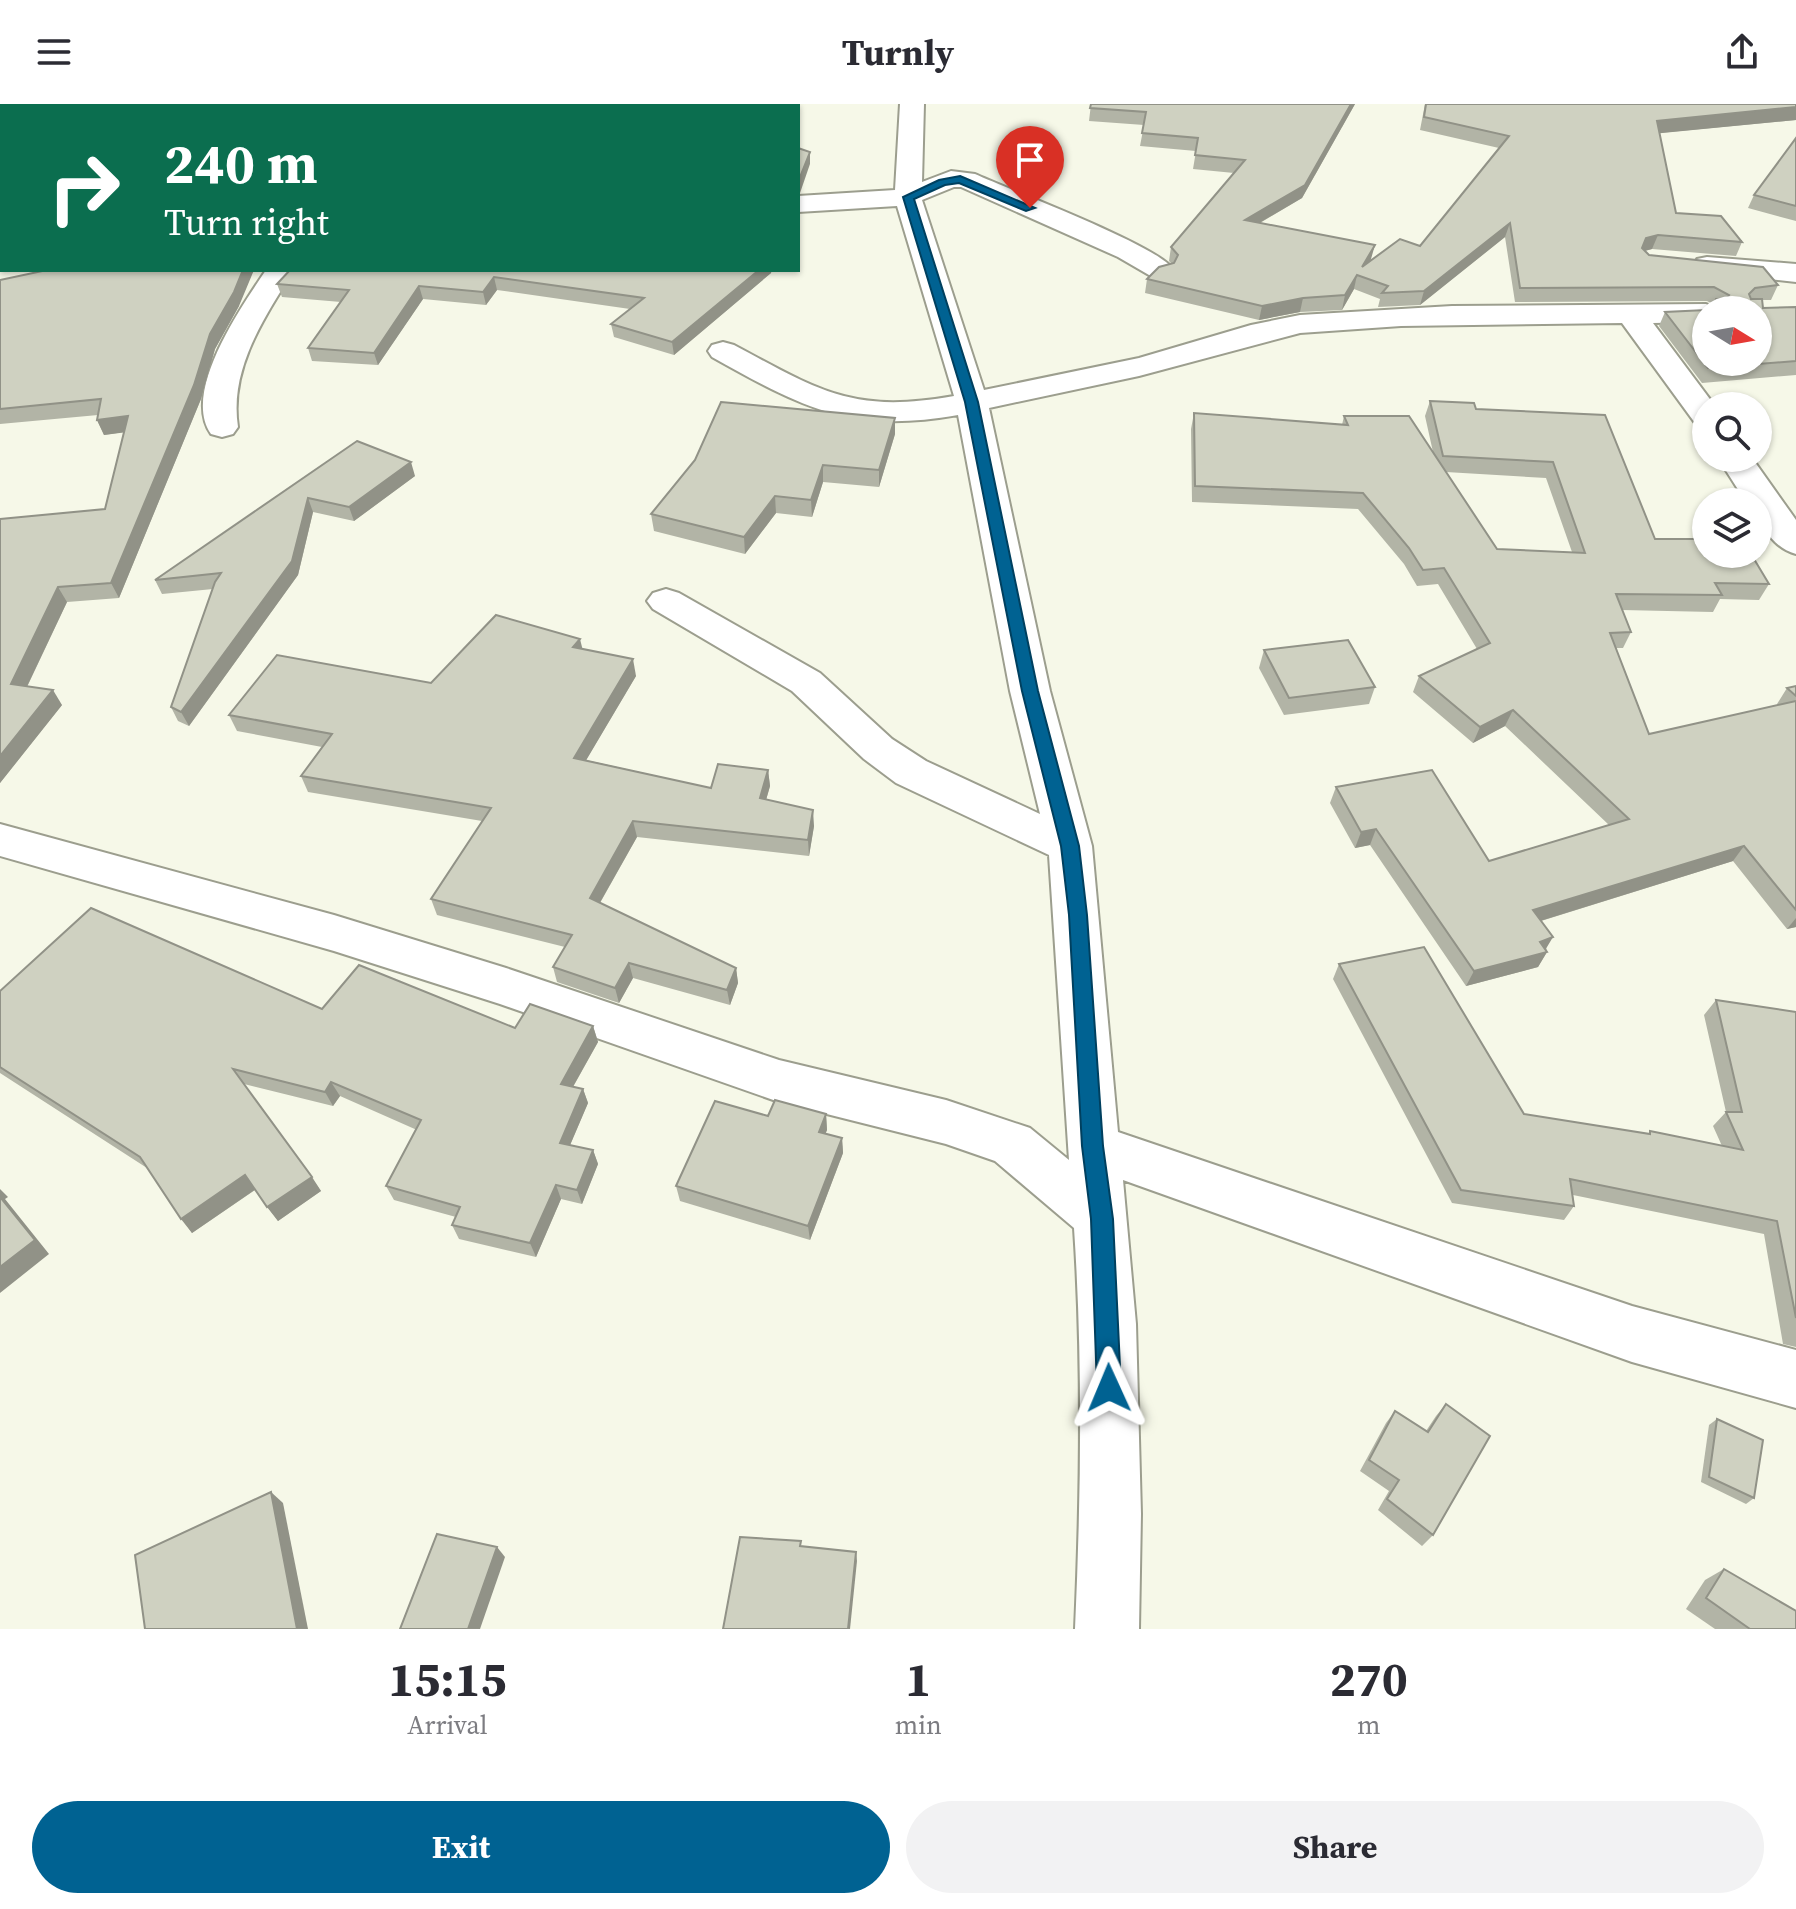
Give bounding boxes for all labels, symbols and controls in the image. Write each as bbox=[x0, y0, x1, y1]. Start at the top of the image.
text: Turnly bbox=[842, 28, 954, 77]
icon: menu bbox=[32, 30, 76, 74]
icon: share bbox=[1720, 30, 1764, 74]
text: 240 m bbox=[164, 125, 318, 202]
pin bbox=[996, 126, 1064, 208]
icon: right bbox=[32, 136, 136, 240]
icon: arrive bbox=[1008, 138, 1052, 182]
text: Turn right bbox=[164, 198, 329, 247]
north arrow bbox=[1692, 296, 1772, 376]
map controls bbox=[1692, 296, 1772, 568]
button: search bbox=[1692, 392, 1772, 472]
button: layers bbox=[1692, 488, 1772, 568]
position arrow bbox=[1067, 1346, 1151, 1430]
text: 15:15 bbox=[388, 1646, 507, 1712]
text: 1 bbox=[905, 1646, 931, 1712]
text: 270 bbox=[1330, 1646, 1408, 1712]
text: Arrival bbox=[407, 1707, 488, 1743]
text: min bbox=[895, 1707, 942, 1743]
text: m bbox=[1357, 1707, 1381, 1743]
button: Exit bbox=[32, 1801, 890, 1893]
button: Share bbox=[906, 1801, 1764, 1893]

